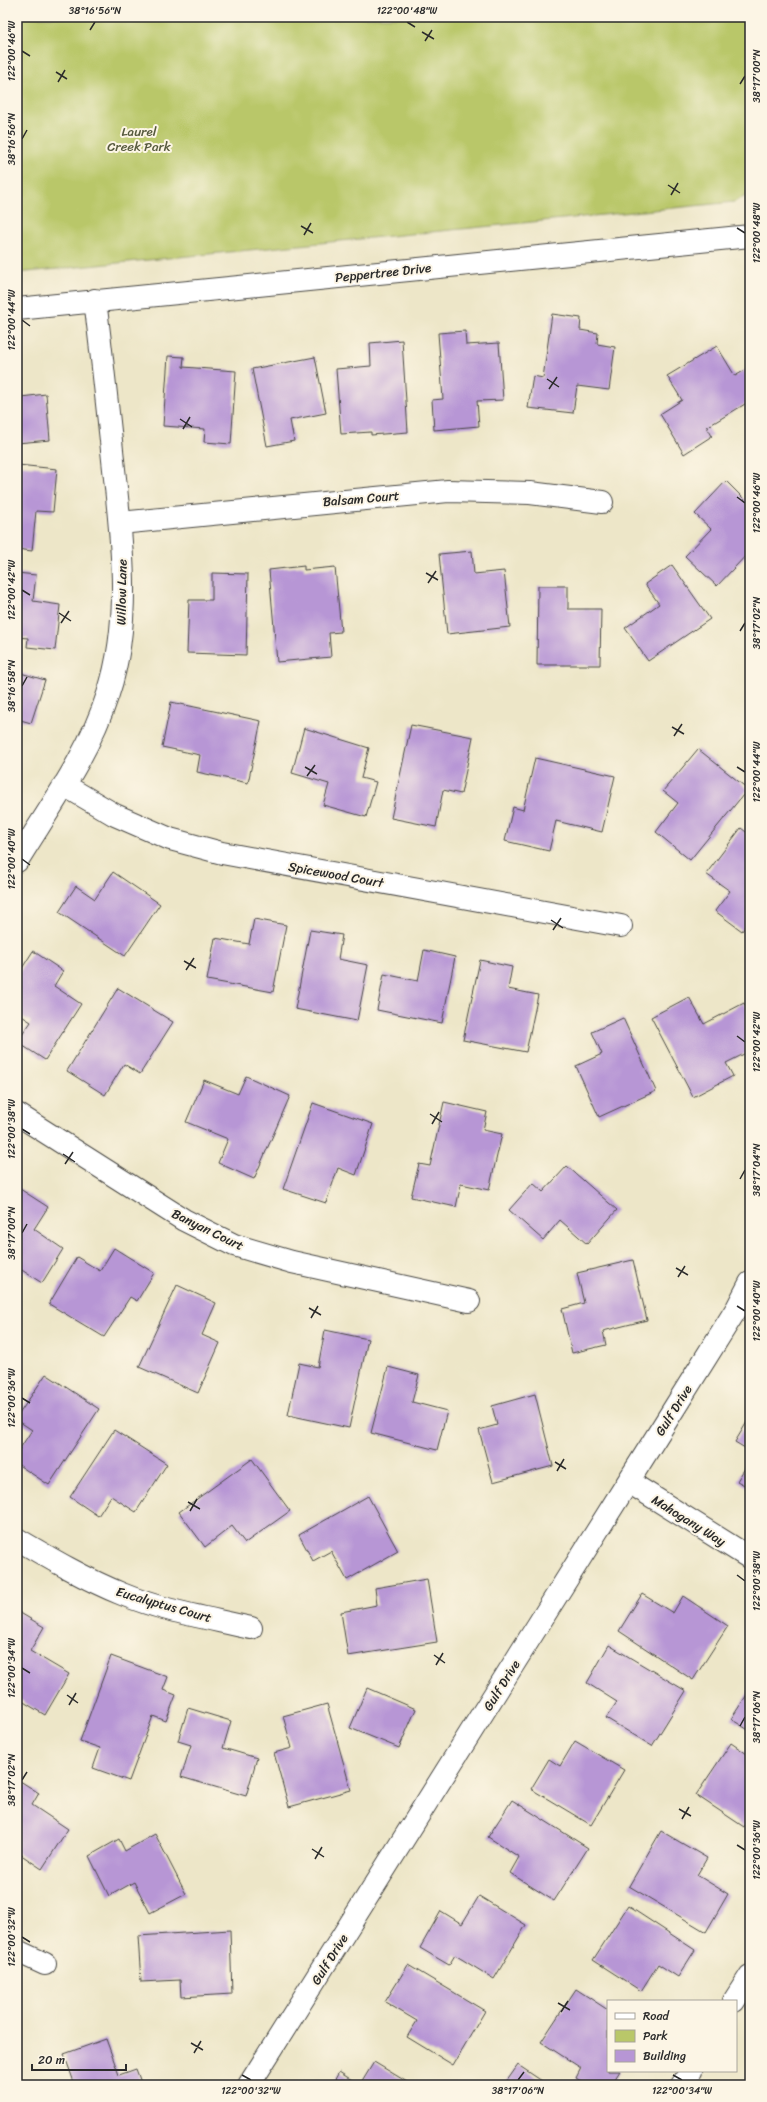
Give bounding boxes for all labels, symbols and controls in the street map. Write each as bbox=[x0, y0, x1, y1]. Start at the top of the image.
text: 38°16'56"N bbox=[69, 2, 121, 20]
text: 122°00'48"W bbox=[377, 2, 438, 20]
text: 122°00'46"W bbox=[3, 21, 21, 81]
text: 38°17'00"N bbox=[748, 49, 766, 103]
text: 38°16'56"N bbox=[3, 113, 21, 165]
park label: Laurel Creek Park bbox=[107, 120, 171, 158]
text: 122°00'48"W bbox=[748, 202, 766, 263]
street label: Peppertree Drive bbox=[334, 256, 432, 289]
text: 122°00'44"W bbox=[3, 289, 21, 350]
text: 122°00'46"W bbox=[748, 473, 766, 533]
street label: Balsam Court bbox=[322, 484, 401, 513]
street label: Willow Lane bbox=[109, 558, 134, 625]
text: 122°00'42"W bbox=[3, 560, 21, 620]
text: 38°17'02"N bbox=[748, 597, 766, 649]
text: 38°16'58"N bbox=[3, 660, 21, 712]
text: 122°00'44"W bbox=[748, 741, 766, 802]
text: 122°00'40"W bbox=[3, 828, 21, 889]
street label: Spicewood Court bbox=[286, 855, 386, 894]
text: 122°00'42"W bbox=[748, 1012, 766, 1072]
text: 122°00'38"W bbox=[3, 1099, 21, 1159]
text: 38°17'04"N bbox=[748, 1143, 766, 1197]
street label: Banyan Court bbox=[168, 1202, 248, 1257]
text: 38°17'00"N bbox=[3, 1206, 21, 1260]
text: 122°00'40"W bbox=[748, 1280, 766, 1341]
text: 122°00'36"W bbox=[3, 1368, 21, 1428]
street label: Gulf Drive bbox=[649, 1380, 698, 1440]
street label: Mahogany Way bbox=[647, 1488, 731, 1553]
text: 122°00'38"W bbox=[748, 1551, 766, 1611]
street label: Eucalyptus Court bbox=[113, 1580, 215, 1629]
text: 122°00'34"W bbox=[3, 1638, 21, 1698]
street label: Gulf Drive bbox=[477, 1655, 526, 1715]
text: 38°17'06"N bbox=[748, 1691, 766, 1743]
text: 38°17'02"N bbox=[3, 1754, 21, 1806]
text: 122°00'36"W bbox=[748, 1820, 766, 1880]
text: 122°00'32"W bbox=[3, 1907, 21, 1967]
street label: Gulf Drive bbox=[305, 1929, 354, 1989]
legend bbox=[607, 2000, 737, 2072]
text: Road bbox=[643, 2005, 670, 2027]
text: Park bbox=[643, 2025, 668, 2047]
text: Building bbox=[643, 2045, 686, 2067]
scale bar bbox=[32, 2046, 126, 2072]
text: 20 m bbox=[38, 2049, 65, 2071]
text: 122°00'32"W bbox=[221, 2082, 281, 2100]
text: 38°17'06"N bbox=[492, 2082, 544, 2100]
text: 122°00'34"W bbox=[652, 2082, 712, 2100]

